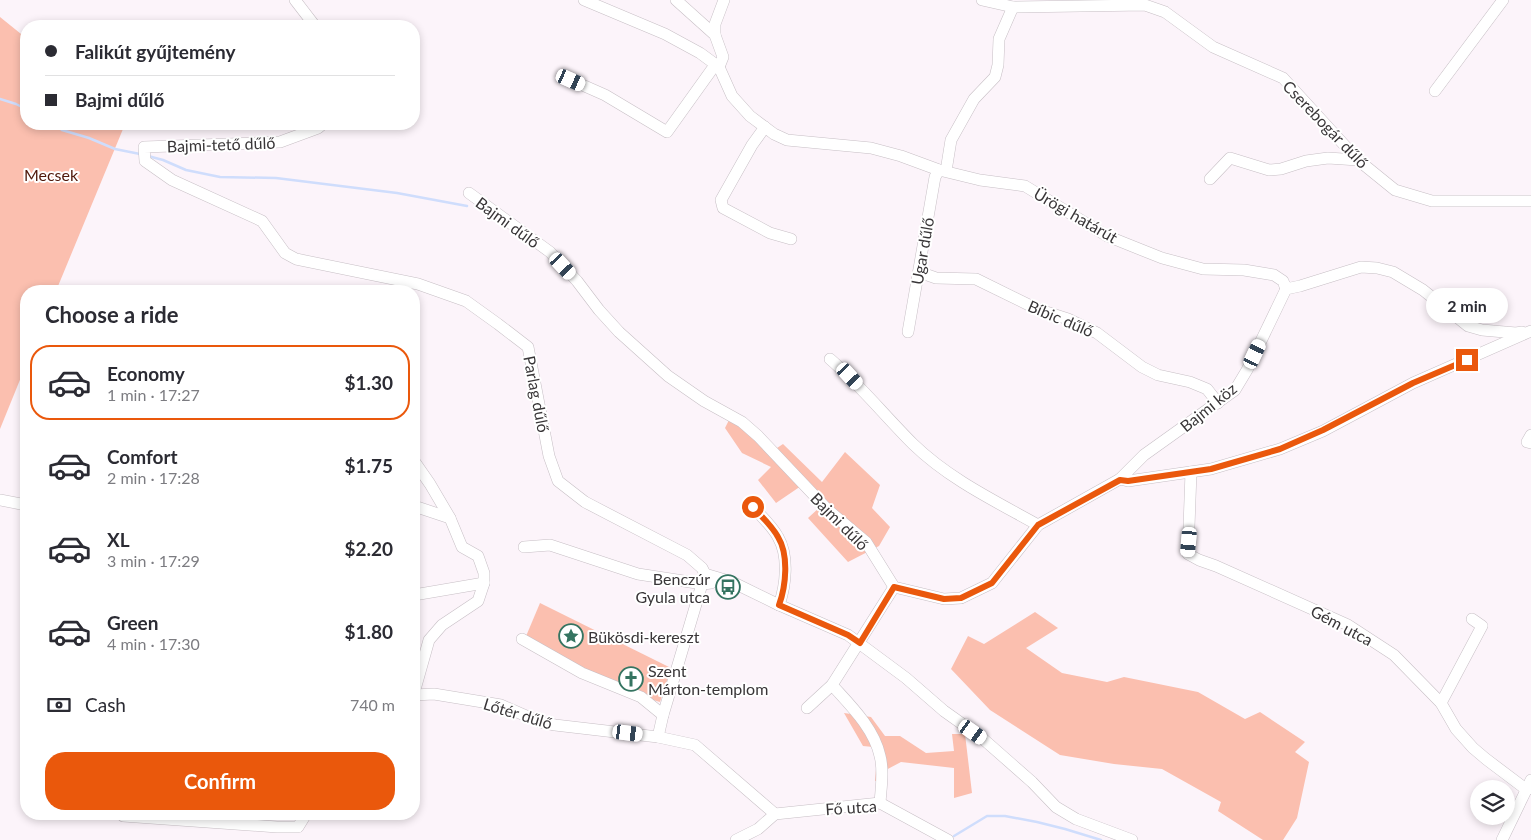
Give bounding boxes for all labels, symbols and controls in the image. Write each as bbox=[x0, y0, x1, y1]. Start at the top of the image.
text: Falikút gyűjtemény bbox=[75, 40, 235, 63]
car bbox=[554, 67, 587, 93]
street label: Cserebogár dűlő bbox=[1279, 76, 1373, 172]
text: Bajmi dűlő bbox=[75, 88, 164, 111]
street label: Bajmi-tető dűlő bbox=[166, 133, 276, 155]
park label: Mecsek bbox=[24, 165, 79, 184]
street label: Ürögi határút bbox=[1031, 183, 1121, 247]
street label: Bajmi dűlő bbox=[473, 193, 543, 251]
street label: Ugar dűlő bbox=[907, 216, 937, 286]
car bbox=[547, 250, 578, 282]
callout: 2 min bbox=[1426, 288, 1508, 322]
street label: Bíbic dűlő bbox=[1025, 296, 1097, 340]
text: 2 min bbox=[1447, 296, 1487, 315]
text: Choose a ride bbox=[45, 301, 179, 328]
car bbox=[1241, 337, 1268, 371]
route end bbox=[1456, 349, 1478, 371]
street label: Parlag dűlő bbox=[520, 354, 554, 434]
icon: car bbox=[47, 360, 92, 405]
car bbox=[834, 360, 865, 392]
text: Economy bbox=[107, 362, 185, 385]
text: $1.30 bbox=[344, 371, 393, 394]
street label: Bajmi köz bbox=[1176, 379, 1240, 435]
text: 1 min · 17:27 bbox=[107, 385, 200, 404]
icon: car bbox=[47, 443, 92, 488]
text: Comfort bbox=[107, 445, 178, 468]
text: $1.75 bbox=[344, 454, 393, 477]
text: 2 min · 17:28 bbox=[107, 468, 200, 487]
street label: Bajmi dűlő bbox=[807, 488, 873, 554]
route start bbox=[742, 496, 764, 518]
icon: car bbox=[47, 526, 92, 571]
car bbox=[1180, 526, 1197, 558]
text: XL bbox=[107, 528, 130, 551]
text: $2.20 bbox=[344, 537, 393, 560]
text: 3 min · 17:29 bbox=[107, 551, 200, 570]
place label: Benczúr Gyula utca bbox=[635, 569, 710, 606]
bus stop icon: Benczúr Gyula utca bbox=[715, 574, 741, 600]
street label: Gém utca bbox=[1308, 601, 1376, 649]
icon: car bbox=[47, 609, 92, 654]
text: Green bbox=[107, 611, 158, 634]
text: $1.80 bbox=[344, 620, 393, 643]
place icon: Bükösdi-kereszt bbox=[558, 623, 584, 649]
place label: Bükösdi-kereszt bbox=[588, 627, 700, 646]
text: 4 min · 17:30 bbox=[107, 634, 200, 653]
place label: Szent Márton-templom bbox=[648, 661, 768, 698]
church icon: Szent Márton-templom bbox=[618, 666, 644, 692]
icon: cash bbox=[45, 691, 73, 719]
text: Cash bbox=[85, 693, 126, 716]
street label: Lőtér dűlő bbox=[481, 694, 555, 732]
text: 740 m bbox=[350, 695, 395, 714]
car bbox=[956, 717, 989, 747]
car bbox=[612, 724, 643, 742]
button: Confirm bbox=[45, 752, 395, 810]
map controls bbox=[1470, 780, 1515, 825]
button: layers bbox=[1470, 780, 1515, 825]
street label: Fő utca bbox=[825, 796, 877, 818]

